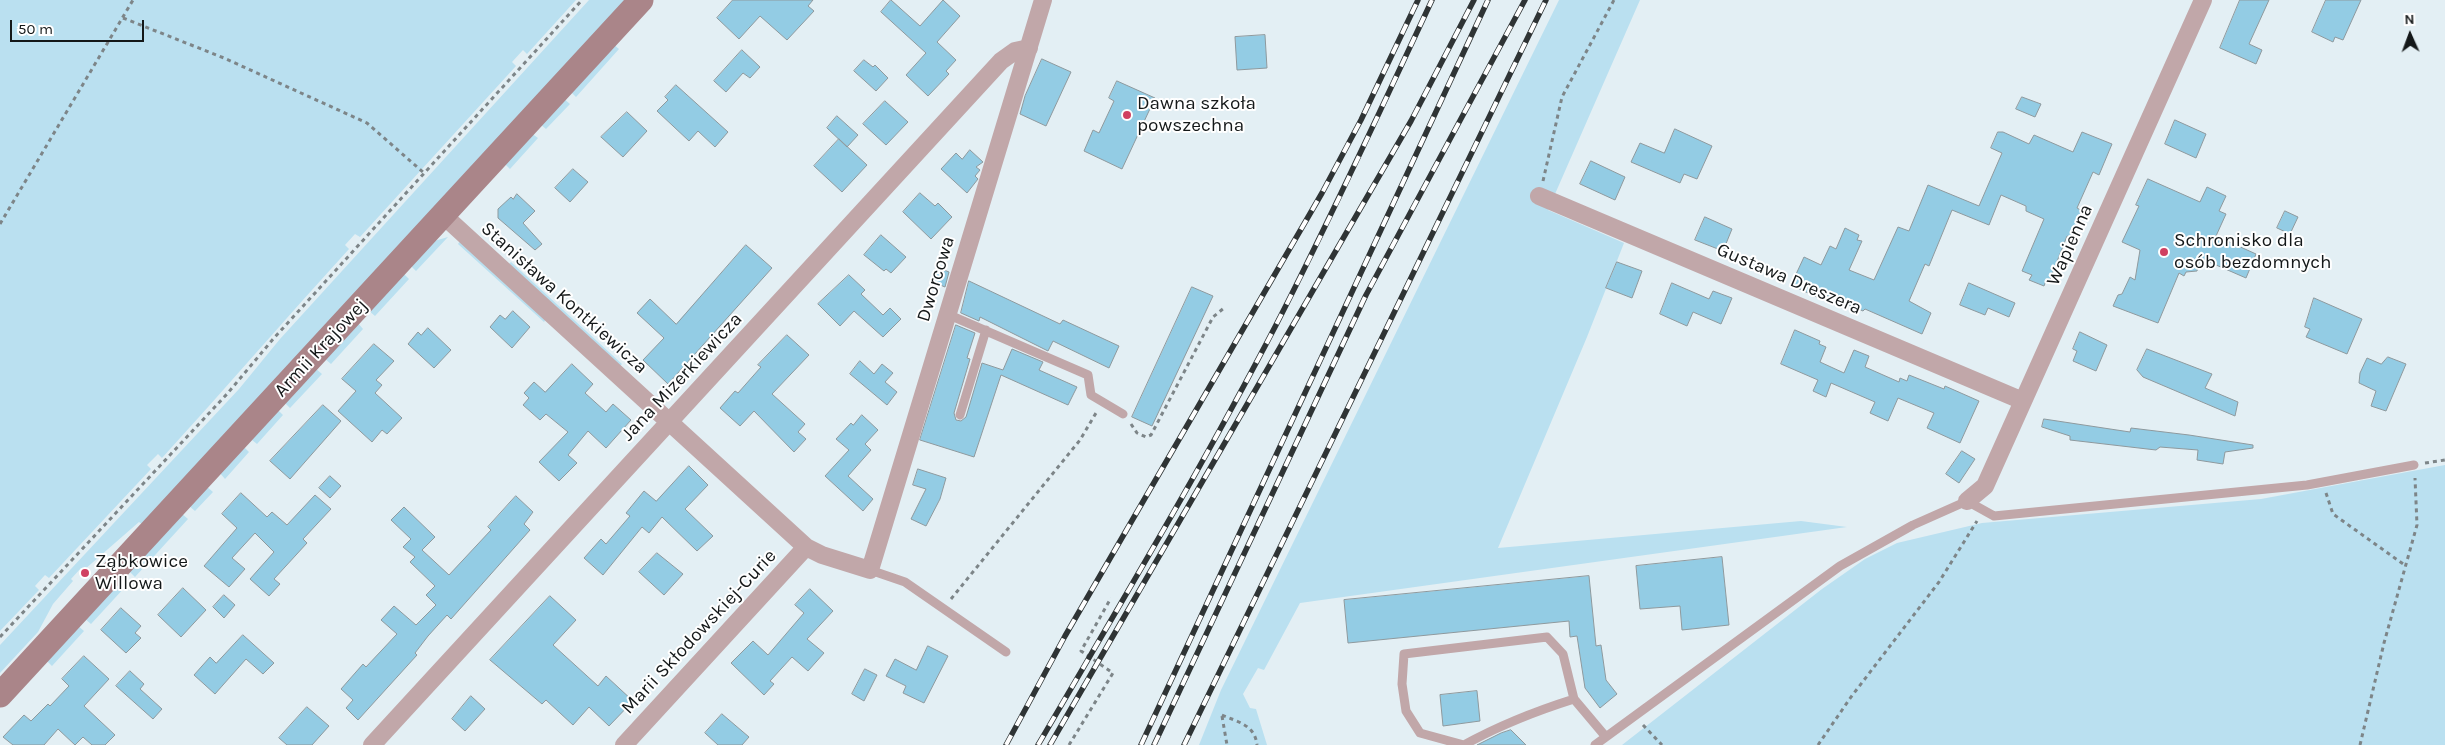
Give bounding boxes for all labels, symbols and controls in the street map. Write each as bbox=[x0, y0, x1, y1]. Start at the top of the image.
scale bar bbox=[12, 10, 146, 42]
north arrow bbox=[2385, 10, 2435, 60]
text: N bbox=[2404, 11, 2415, 28]
text: 50 m bbox=[18, 20, 53, 38]
place label: Dawna szkoła powszechna bbox=[1137, 93, 1256, 137]
marker: Dawna szkoła powszechna bbox=[1121, 109, 1133, 121]
street label: Wapienna bbox=[2042, 201, 2098, 289]
street label: Stanisława Kontkiewicza bbox=[476, 217, 652, 379]
place label: Schronisko dla osób bezdomnych bbox=[2174, 230, 2332, 274]
street label: Dworcowa bbox=[912, 234, 960, 324]
street label: Gustawa Dreszera bbox=[1713, 238, 1865, 320]
marker: Schronisko dla osób bezdomnych bbox=[2158, 246, 2170, 258]
street label: Armii Krajowej bbox=[270, 294, 372, 402]
street label: Jana Mizerkiewicza bbox=[617, 308, 747, 446]
street label: Marii Skłodowskiej-Curie bbox=[617, 545, 781, 719]
place label: Ząbkowice Willowa bbox=[95, 551, 188, 595]
marker: Ząbkowice Willowa bbox=[79, 567, 91, 579]

